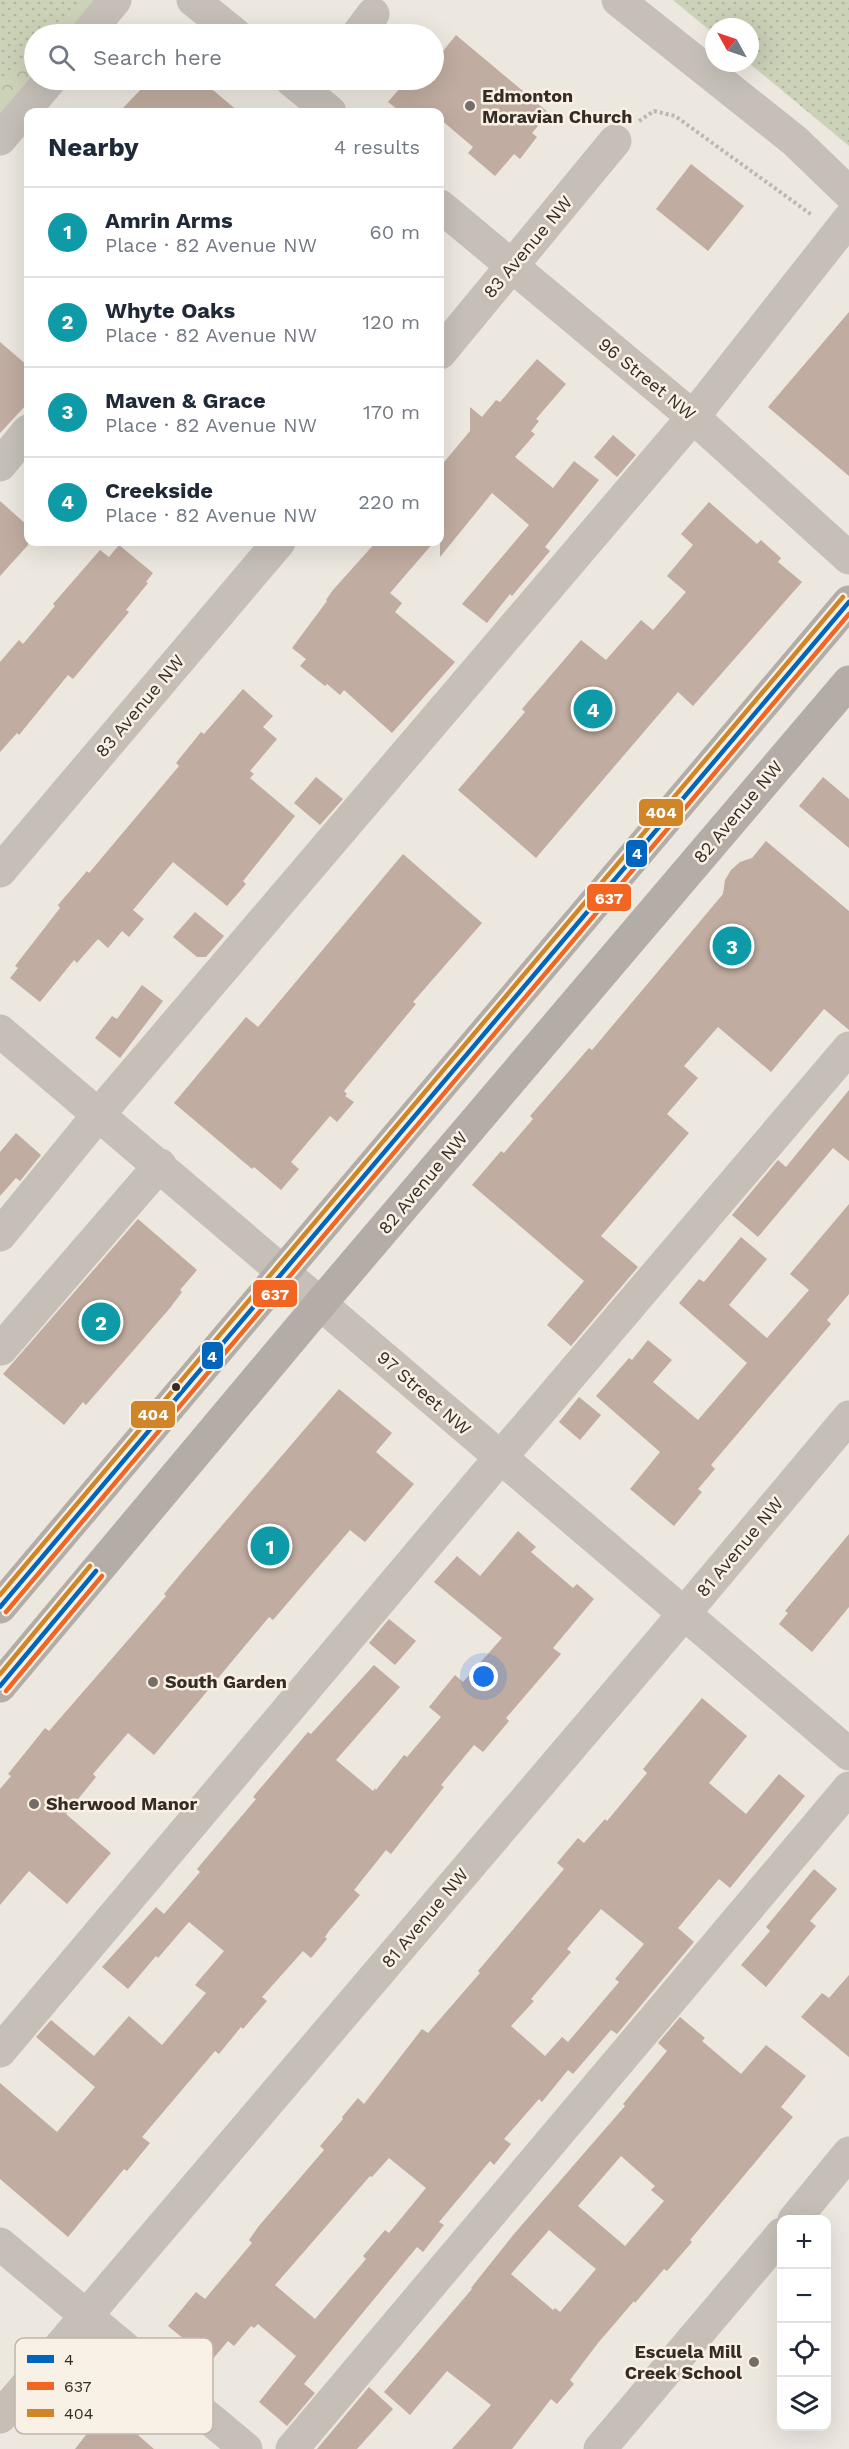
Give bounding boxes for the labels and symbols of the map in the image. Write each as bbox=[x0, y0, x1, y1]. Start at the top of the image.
north arrow bbox=[705, 18, 759, 72]
place label: Edmonton Moravian Church bbox=[482, 85, 632, 127]
marker: Edmonton Moravian Church bbox=[463, 99, 477, 113]
street label: 83 Avenue NW bbox=[479, 191, 576, 302]
street label: 96 Street NW bbox=[594, 333, 700, 424]
street label: 83 Avenue NW bbox=[91, 650, 188, 761]
pin: 4 bbox=[574, 686, 612, 732]
street label: 82 Avenue NW bbox=[689, 756, 787, 867]
line badge: 404 bbox=[638, 798, 684, 827]
text: 404 bbox=[646, 803, 676, 822]
line badge: 4 bbox=[625, 839, 648, 868]
text: 4 bbox=[632, 844, 642, 863]
line badge: 637 bbox=[586, 883, 632, 912]
text: 637 bbox=[595, 889, 624, 908]
pin: 3 bbox=[712, 924, 752, 968]
street label: 82 Avenue NW bbox=[374, 1127, 472, 1238]
line badge: 637 bbox=[252, 1279, 298, 1308]
text: 637 bbox=[261, 1285, 290, 1304]
pin: 2 bbox=[82, 1300, 120, 1344]
line badge: 4 bbox=[201, 1341, 224, 1370]
street label: 97 Street NW bbox=[373, 1346, 475, 1439]
text: 4 bbox=[207, 1347, 217, 1366]
unlabelled marker bbox=[170, 1381, 182, 1393]
line badge: 404 bbox=[130, 1400, 176, 1429]
text: 404 bbox=[138, 1405, 168, 1424]
street label: 81 Avenue NW bbox=[692, 1492, 787, 1601]
pin: 1 bbox=[250, 1524, 290, 1568]
your location bbox=[469, 1662, 498, 1691]
place label: South Garden bbox=[165, 1671, 287, 1692]
marker: South Garden bbox=[146, 1675, 160, 1689]
place label: Sherwood Manor bbox=[46, 1793, 198, 1814]
marker: Sherwood Manor bbox=[27, 1797, 41, 1811]
street label: 81 Avenue NW bbox=[377, 1863, 472, 1972]
legend bbox=[15, 2338, 213, 2434]
place label: Escuela Mill Creek School bbox=[625, 2341, 742, 2383]
text: 4 bbox=[64, 2350, 74, 2369]
marker: Escuela Mill Creek School bbox=[747, 2355, 761, 2369]
text: 637 bbox=[64, 2377, 91, 2396]
text: 404 bbox=[64, 2404, 94, 2423]

